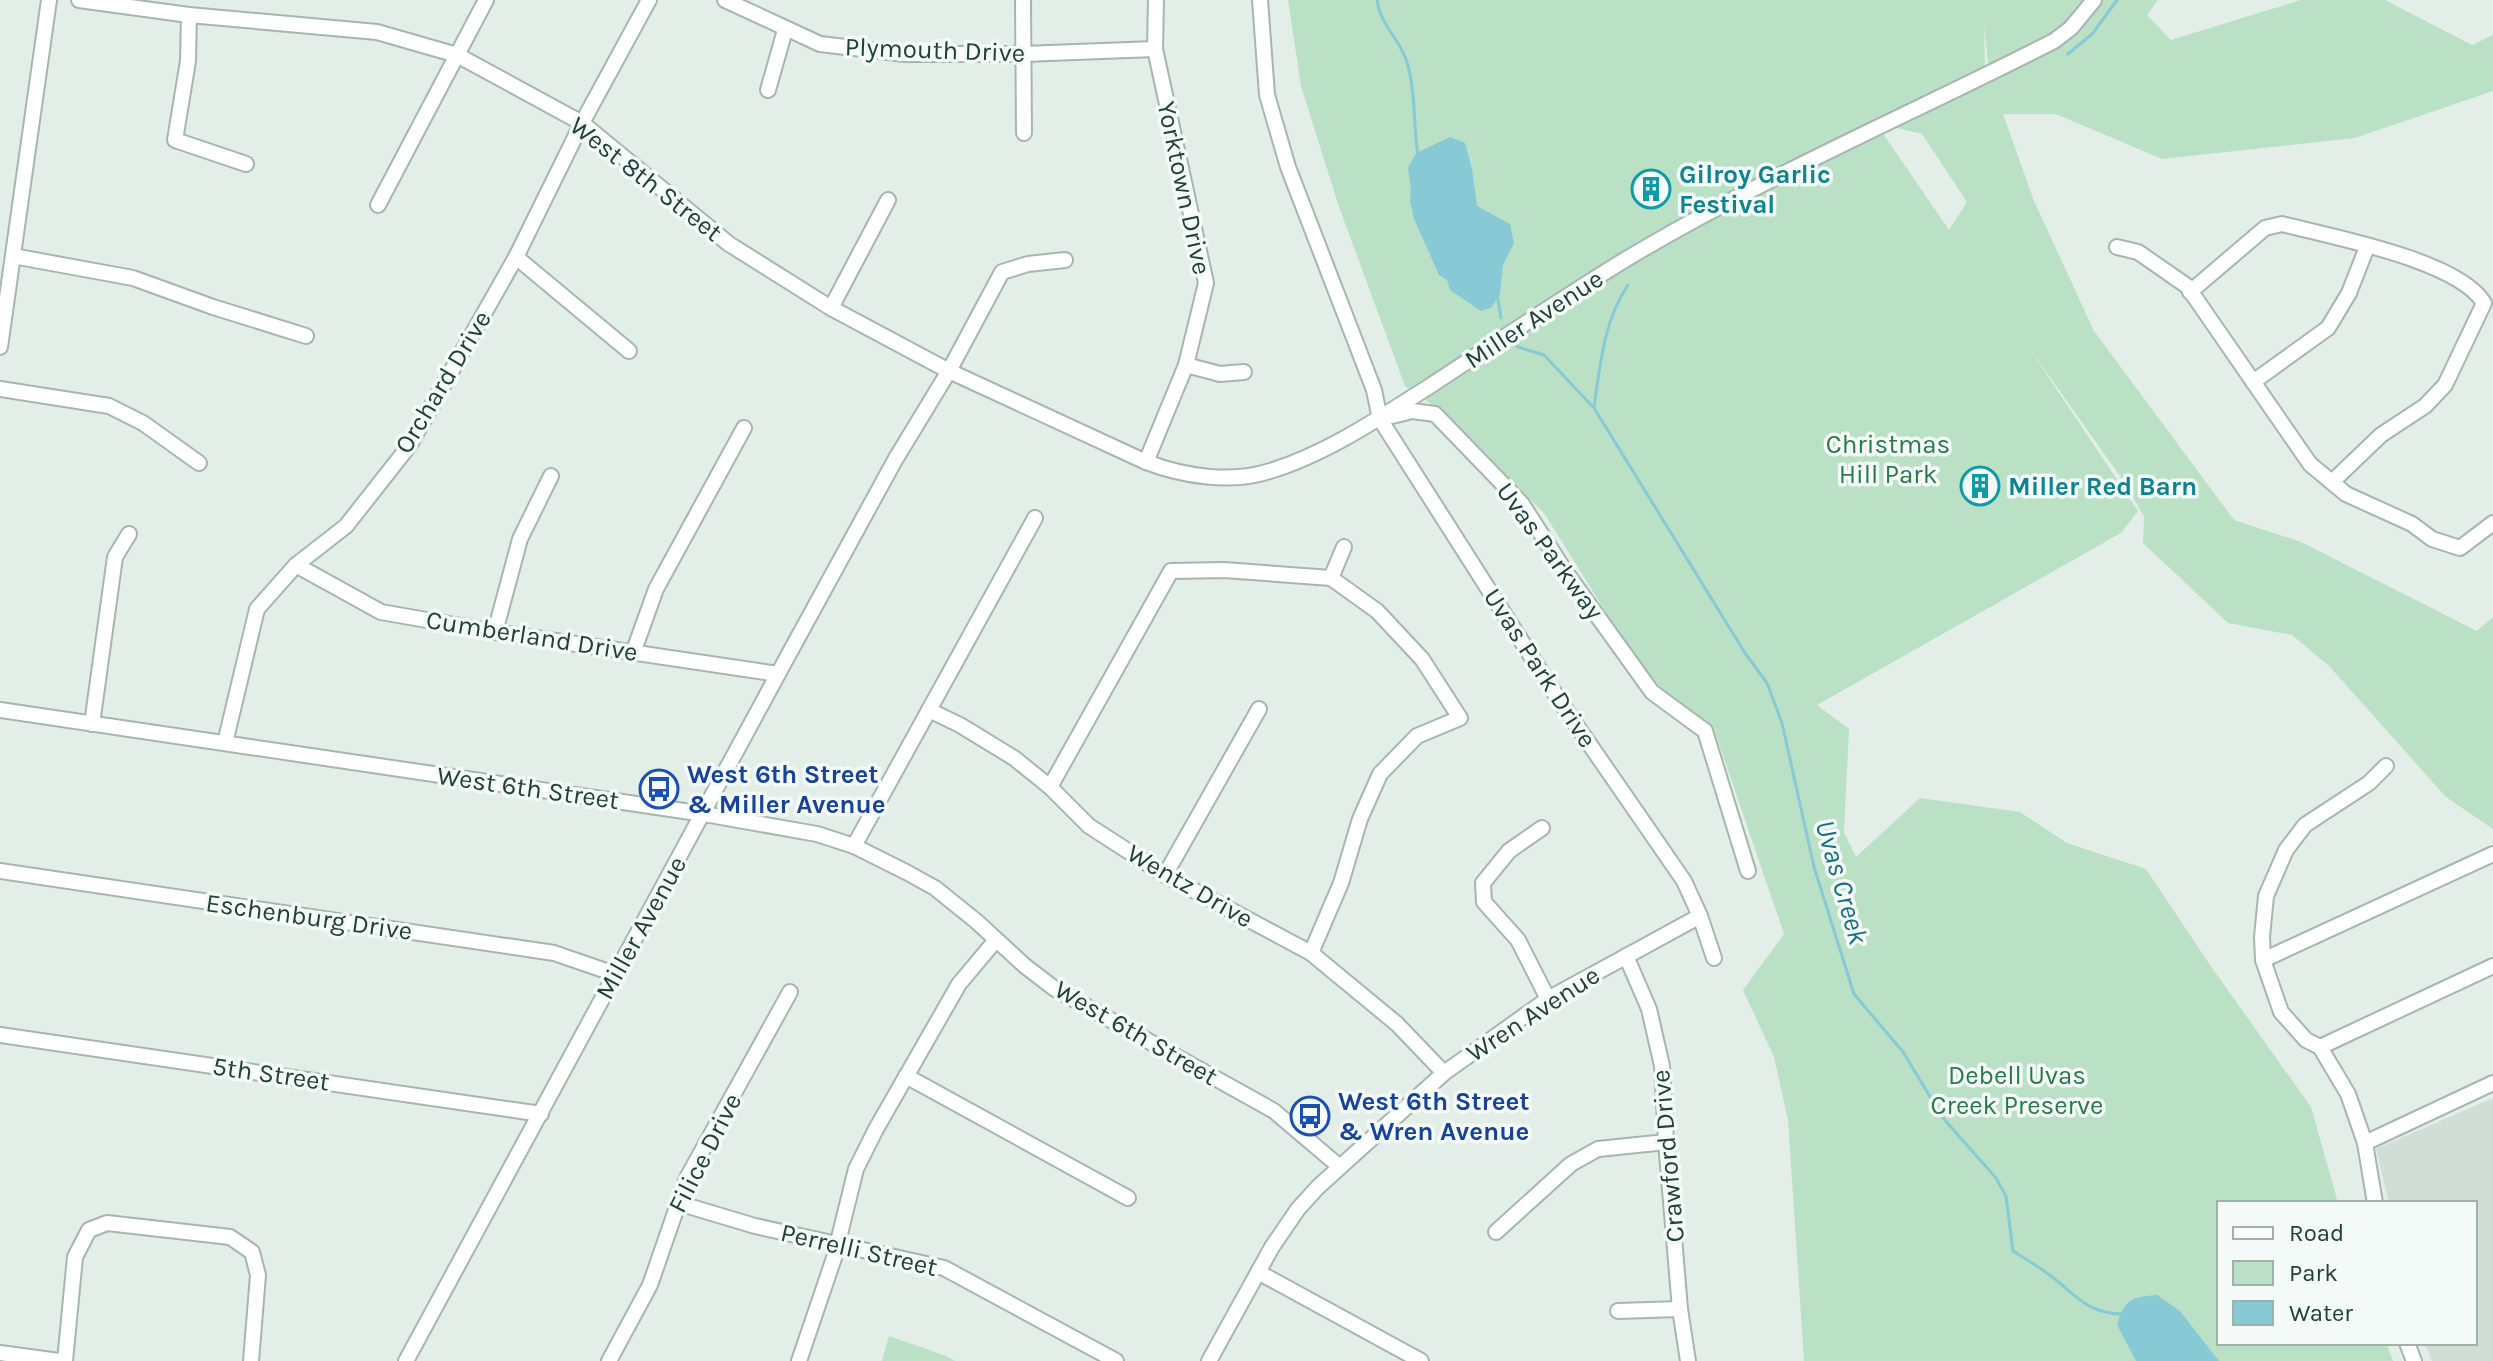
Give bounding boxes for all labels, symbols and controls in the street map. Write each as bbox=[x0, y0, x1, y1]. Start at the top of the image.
street label: Plymouth Drive bbox=[844, 31, 1026, 69]
street label: Yorktown Drive bbox=[1151, 99, 1217, 277]
street label: West 8th Street bbox=[564, 110, 728, 248]
place label: Gilroy Garlic Festival bbox=[1679, 159, 1831, 220]
building icon: Gilroy Garlic Festival bbox=[1630, 168, 1672, 210]
street label: Miller Avenue bbox=[1459, 263, 1609, 375]
street label: Orchard Drive bbox=[388, 305, 498, 459]
park label: Christmas Hill Park bbox=[1826, 429, 1950, 490]
building icon: Miller Red Barn bbox=[1959, 465, 2001, 507]
place label: Miller Red Barn bbox=[2008, 471, 2197, 502]
street label: Uvas Parkway bbox=[1490, 476, 1610, 626]
street label: Uvas Park Drive bbox=[1477, 582, 1603, 754]
street label: Cumberland Drive bbox=[424, 604, 640, 668]
place label: West 6th Street & Miller Avenue bbox=[687, 759, 886, 820]
street label: West 6th Street bbox=[435, 760, 621, 816]
bus stop icon: West 6th Street & Miller Avenue bbox=[638, 768, 680, 810]
water label: Uvas Creek bbox=[1809, 816, 1876, 949]
street label: Wentz Drive bbox=[1121, 837, 1259, 935]
street label: Miller Avenue bbox=[589, 851, 693, 1005]
street label: Eschenburg Drive bbox=[204, 887, 414, 947]
street label: Wren Avenue bbox=[1461, 959, 1605, 1069]
street label: West 6th Street bbox=[1049, 974, 1223, 1092]
street label: 5th Street bbox=[211, 1050, 332, 1098]
park label: Debell Uvas Creek Preserve bbox=[1931, 1060, 2103, 1121]
street label: Crawford Drive bbox=[1645, 1068, 1691, 1244]
place label: West 6th Street & Wren Avenue bbox=[1338, 1086, 1530, 1147]
street label: Filice Drive bbox=[662, 1088, 748, 1218]
bus stop icon: West 6th Street & Wren Avenue bbox=[1289, 1095, 1331, 1137]
legend bbox=[2217, 1201, 2477, 1345]
street label: Perrelli Street bbox=[778, 1217, 941, 1283]
text: Road bbox=[2289, 1219, 2344, 1247]
text: Park bbox=[2289, 1259, 2338, 1287]
text: Water bbox=[2289, 1299, 2353, 1327]

